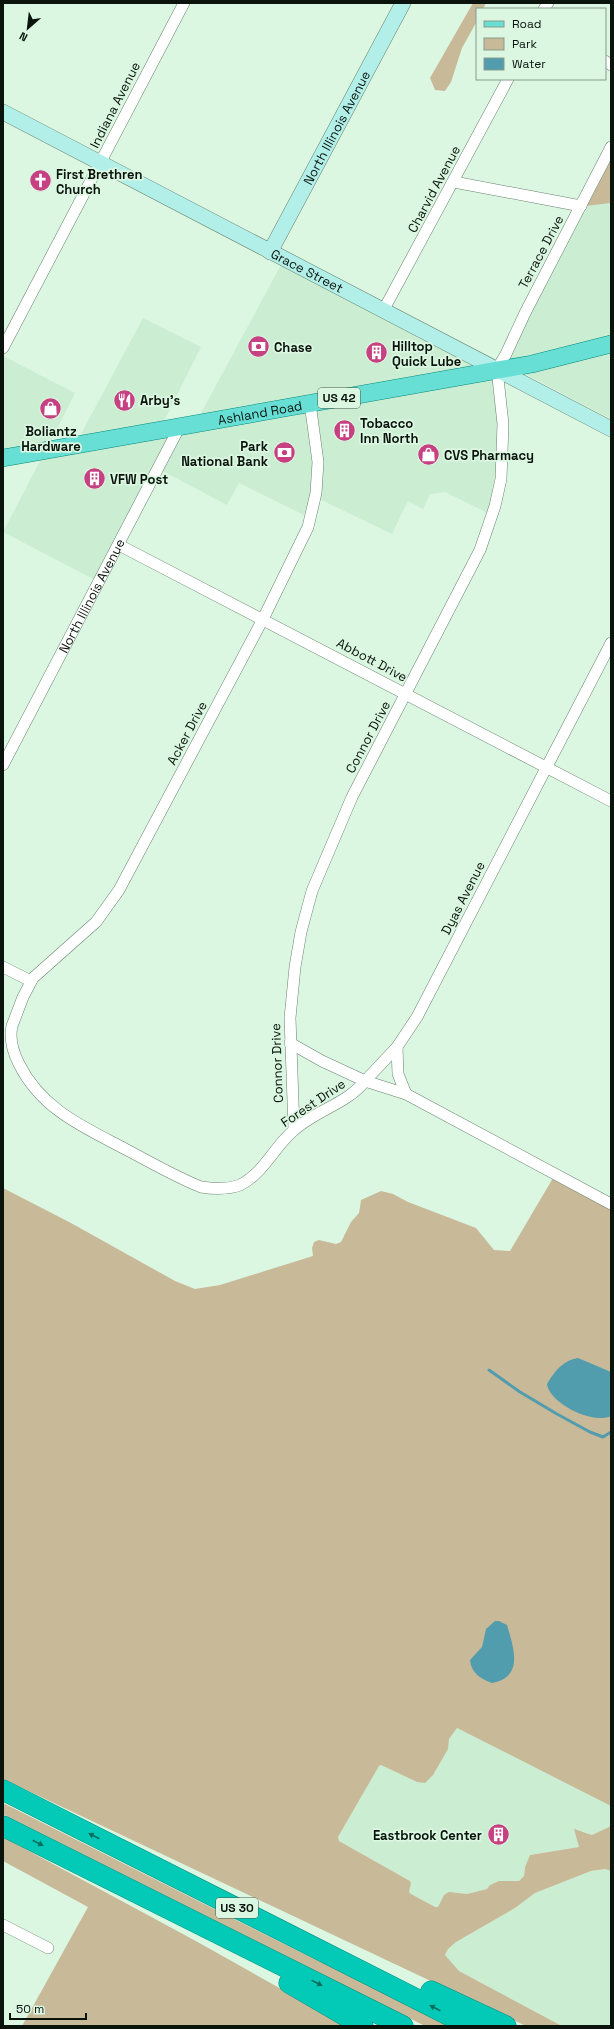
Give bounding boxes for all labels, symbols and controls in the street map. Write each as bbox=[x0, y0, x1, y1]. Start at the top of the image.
north arrow bbox=[8, 8, 48, 48]
legend bbox=[476, 8, 606, 80]
text: Road bbox=[512, 16, 541, 32]
text: N bbox=[17, 29, 30, 45]
text: Park bbox=[512, 36, 537, 52]
text: Water bbox=[512, 56, 546, 72]
street label: Indiana Avenue bbox=[86, 59, 144, 151]
street label: North Illinois Avenue bbox=[299, 68, 374, 188]
street label: Charvid Avenue bbox=[404, 142, 464, 236]
place label: First Brethren Church bbox=[56, 166, 143, 198]
church icon: First Brethren Church bbox=[27, 168, 53, 194]
street label: Terrace Drive bbox=[515, 212, 567, 292]
street label: Grace Street bbox=[268, 245, 346, 296]
bank icon: Chase bbox=[246, 334, 272, 360]
place label: Hilltop Quick Lube bbox=[392, 338, 461, 370]
place label: Chase bbox=[274, 339, 312, 356]
building icon: Hilltop Quick Lube bbox=[363, 340, 389, 366]
restaurant icon: Arby's bbox=[111, 387, 137, 413]
road number: US 42 bbox=[318, 388, 360, 408]
place label: Arby's bbox=[140, 392, 180, 409]
shop icon: Boliantz Hardware bbox=[38, 396, 64, 422]
street label: Ashland Road bbox=[216, 397, 303, 428]
place label: Tobacco Inn North bbox=[360, 415, 419, 447]
building icon: Tobacco Inn North bbox=[332, 417, 358, 443]
place label: Boliantz Hardware bbox=[21, 423, 81, 455]
place label: Park National Bank bbox=[181, 438, 269, 470]
bank icon: Park National Bank bbox=[271, 440, 297, 466]
shop icon: CVS Pharmacy bbox=[416, 442, 442, 468]
place label: CVS Pharmacy bbox=[444, 447, 534, 464]
building icon: VFW Post bbox=[82, 466, 108, 492]
place label: VFW Post bbox=[110, 471, 168, 488]
street label: North Illinois Avenue bbox=[55, 536, 128, 656]
street label: Abbott Drive bbox=[334, 634, 410, 686]
street label: Acker Drive bbox=[163, 698, 211, 768]
street label: Connor Drive bbox=[342, 698, 394, 776]
street label: Dyas Avenue bbox=[437, 859, 489, 937]
street label: Connor Drive bbox=[267, 1023, 287, 1103]
street label: Forest Drive bbox=[277, 1075, 349, 1131]
building icon: Eastbrook Center bbox=[485, 1822, 511, 1848]
place label: Eastbrook Center bbox=[373, 1827, 482, 1844]
one-way arrow bbox=[89, 1833, 100, 1839]
one-way arrow bbox=[32, 1840, 44, 1847]
road number: US 30 bbox=[216, 1898, 258, 1918]
one-way arrow bbox=[311, 1980, 323, 1986]
scale bar bbox=[10, 1995, 86, 2021]
text: 50 m bbox=[16, 2001, 44, 2017]
one-way arrow bbox=[430, 2005, 441, 2011]

